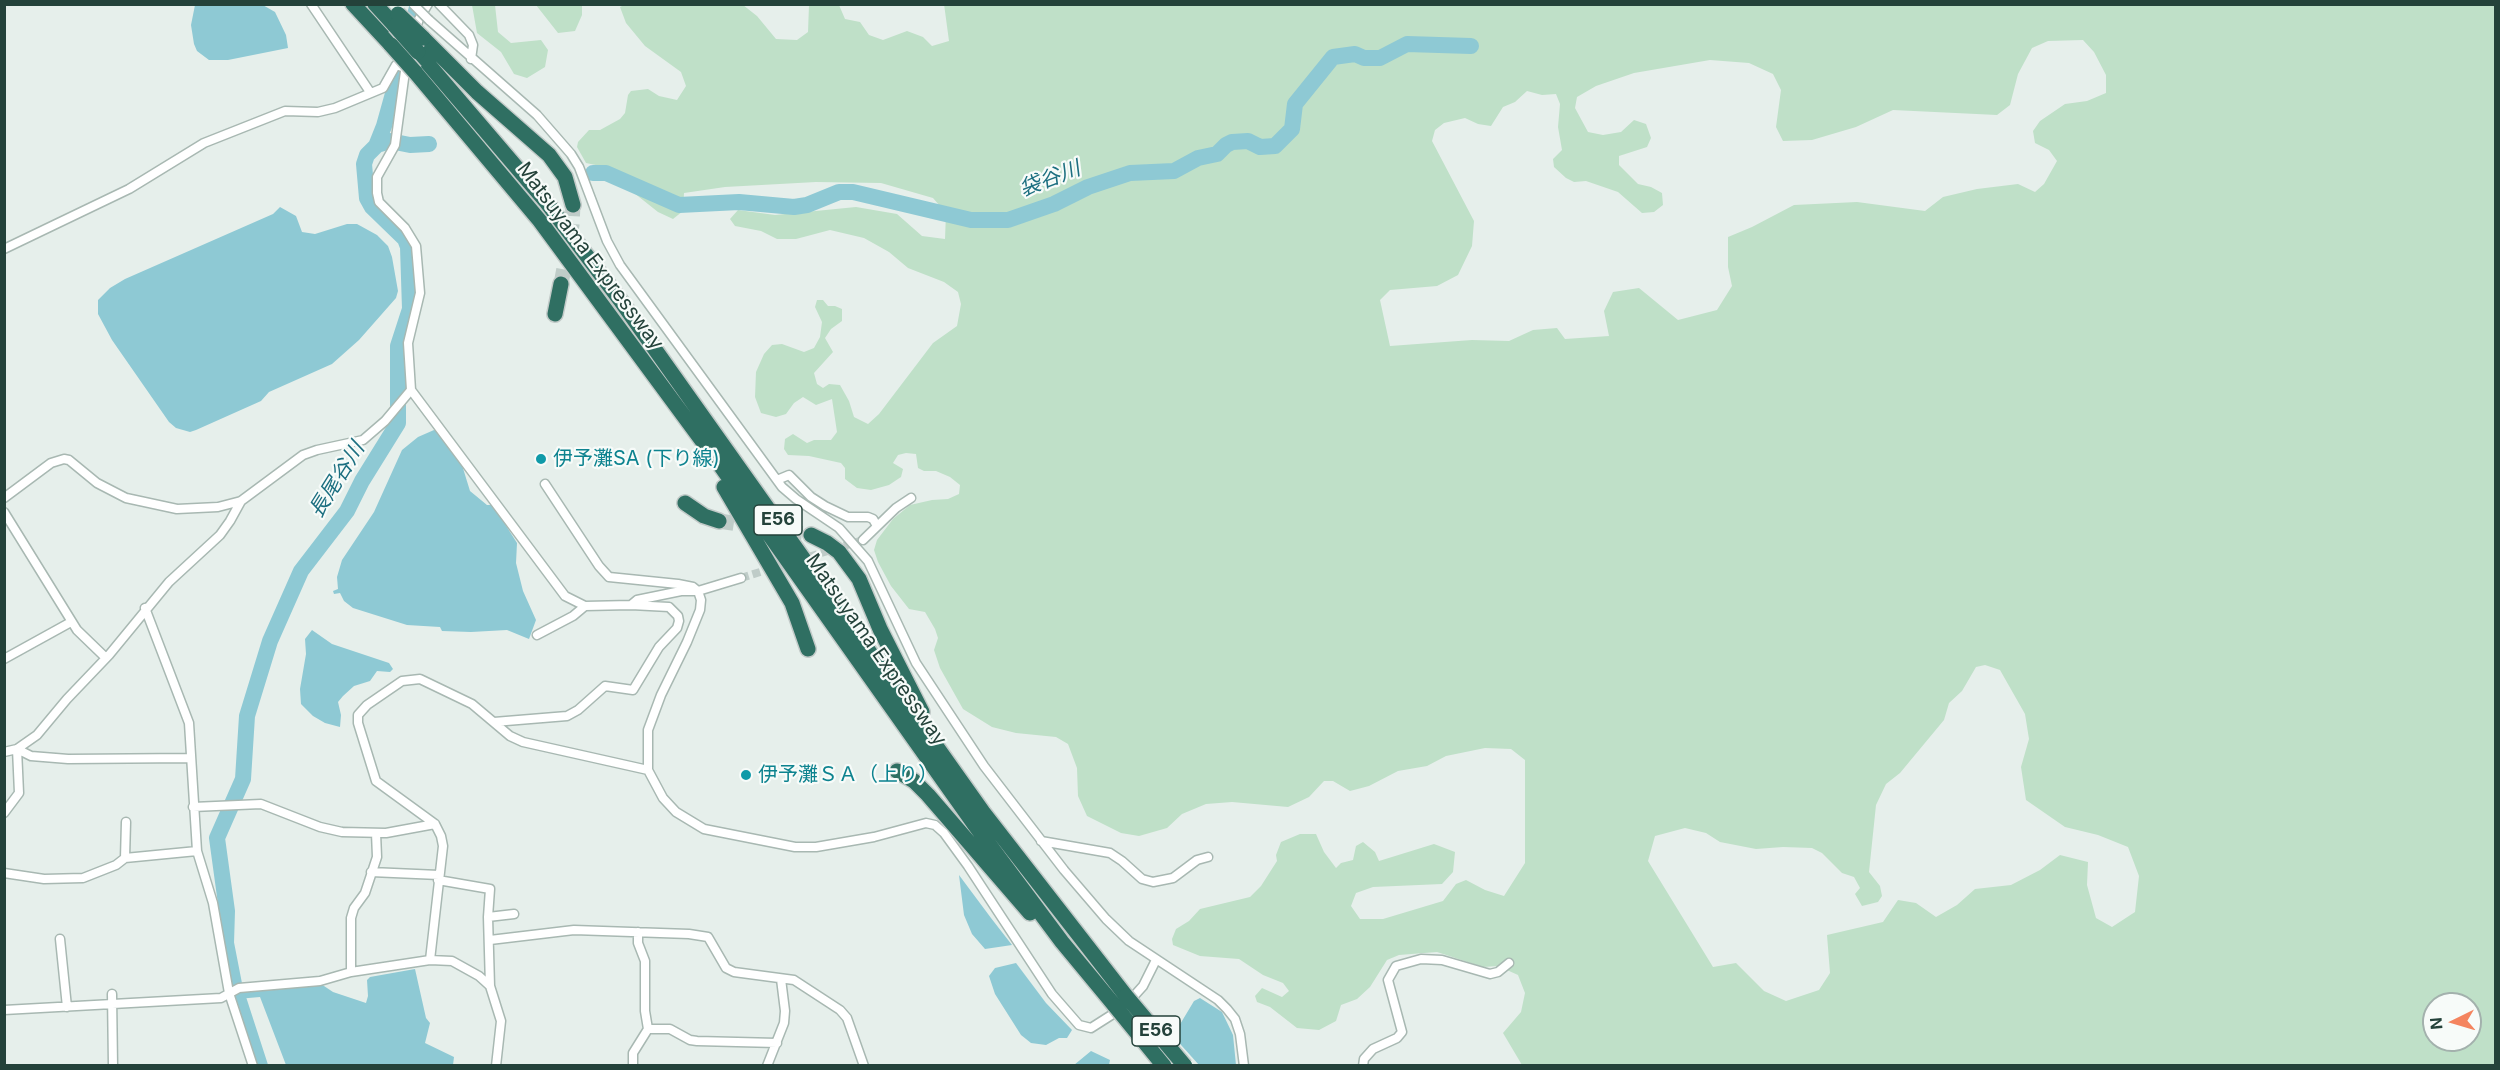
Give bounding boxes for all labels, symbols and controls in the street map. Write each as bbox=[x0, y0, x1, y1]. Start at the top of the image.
water label: 袋谷川 bbox=[1016, 156, 1084, 202]
street label: Matsuyama Expressway bbox=[512, 158, 668, 354]
water label: 長尾谷川 bbox=[304, 438, 370, 522]
place label: 伊予灘SA (下り線) bbox=[553, 447, 720, 471]
marker: 伊予灘SA (下り線) bbox=[534, 452, 548, 466]
road number: E56 bbox=[754, 505, 802, 535]
street label: Matsuyama Expressway bbox=[801, 550, 951, 750]
place label: 伊予灘ＳＡ（上り） bbox=[758, 763, 938, 787]
marker: 伊予灘ＳＡ（上り） bbox=[739, 768, 753, 782]
north arrow bbox=[2422, 992, 2482, 1052]
road number: E56 bbox=[1132, 1016, 1180, 1046]
text: N bbox=[2426, 1016, 2447, 1030]

